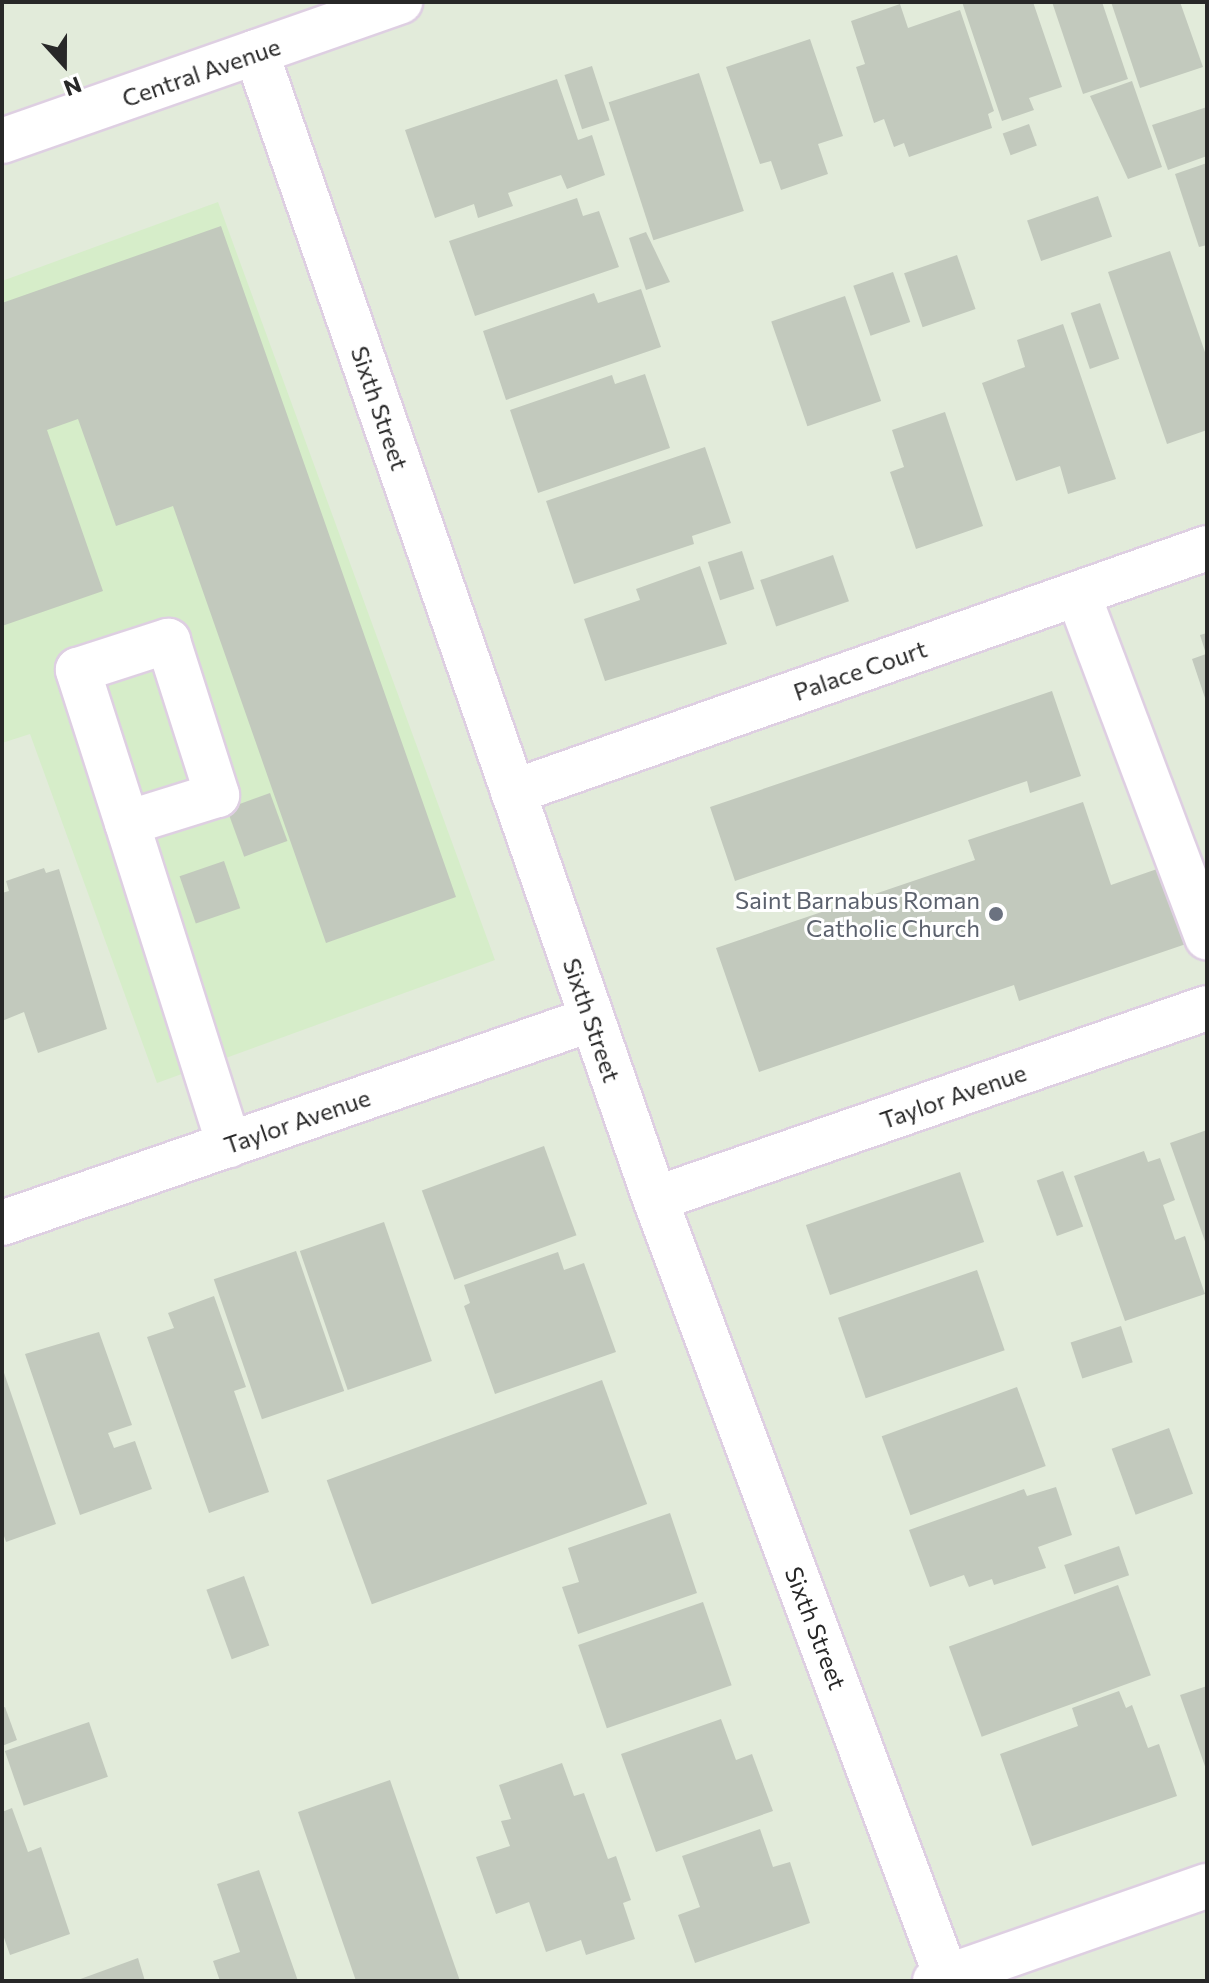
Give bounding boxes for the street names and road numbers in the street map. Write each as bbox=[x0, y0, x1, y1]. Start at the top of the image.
street label: Central Avenue bbox=[118, 31, 284, 113]
street label: Sixth Street bbox=[345, 342, 415, 474]
street label: Palace Court bbox=[790, 634, 930, 706]
street label: Sixth Street bbox=[557, 954, 627, 1086]
street label: Taylor Avenue bbox=[876, 1058, 1030, 1134]
street label: Taylor Avenue bbox=[220, 1083, 374, 1159]
street label: Sixth Street bbox=[779, 1563, 853, 1693]

